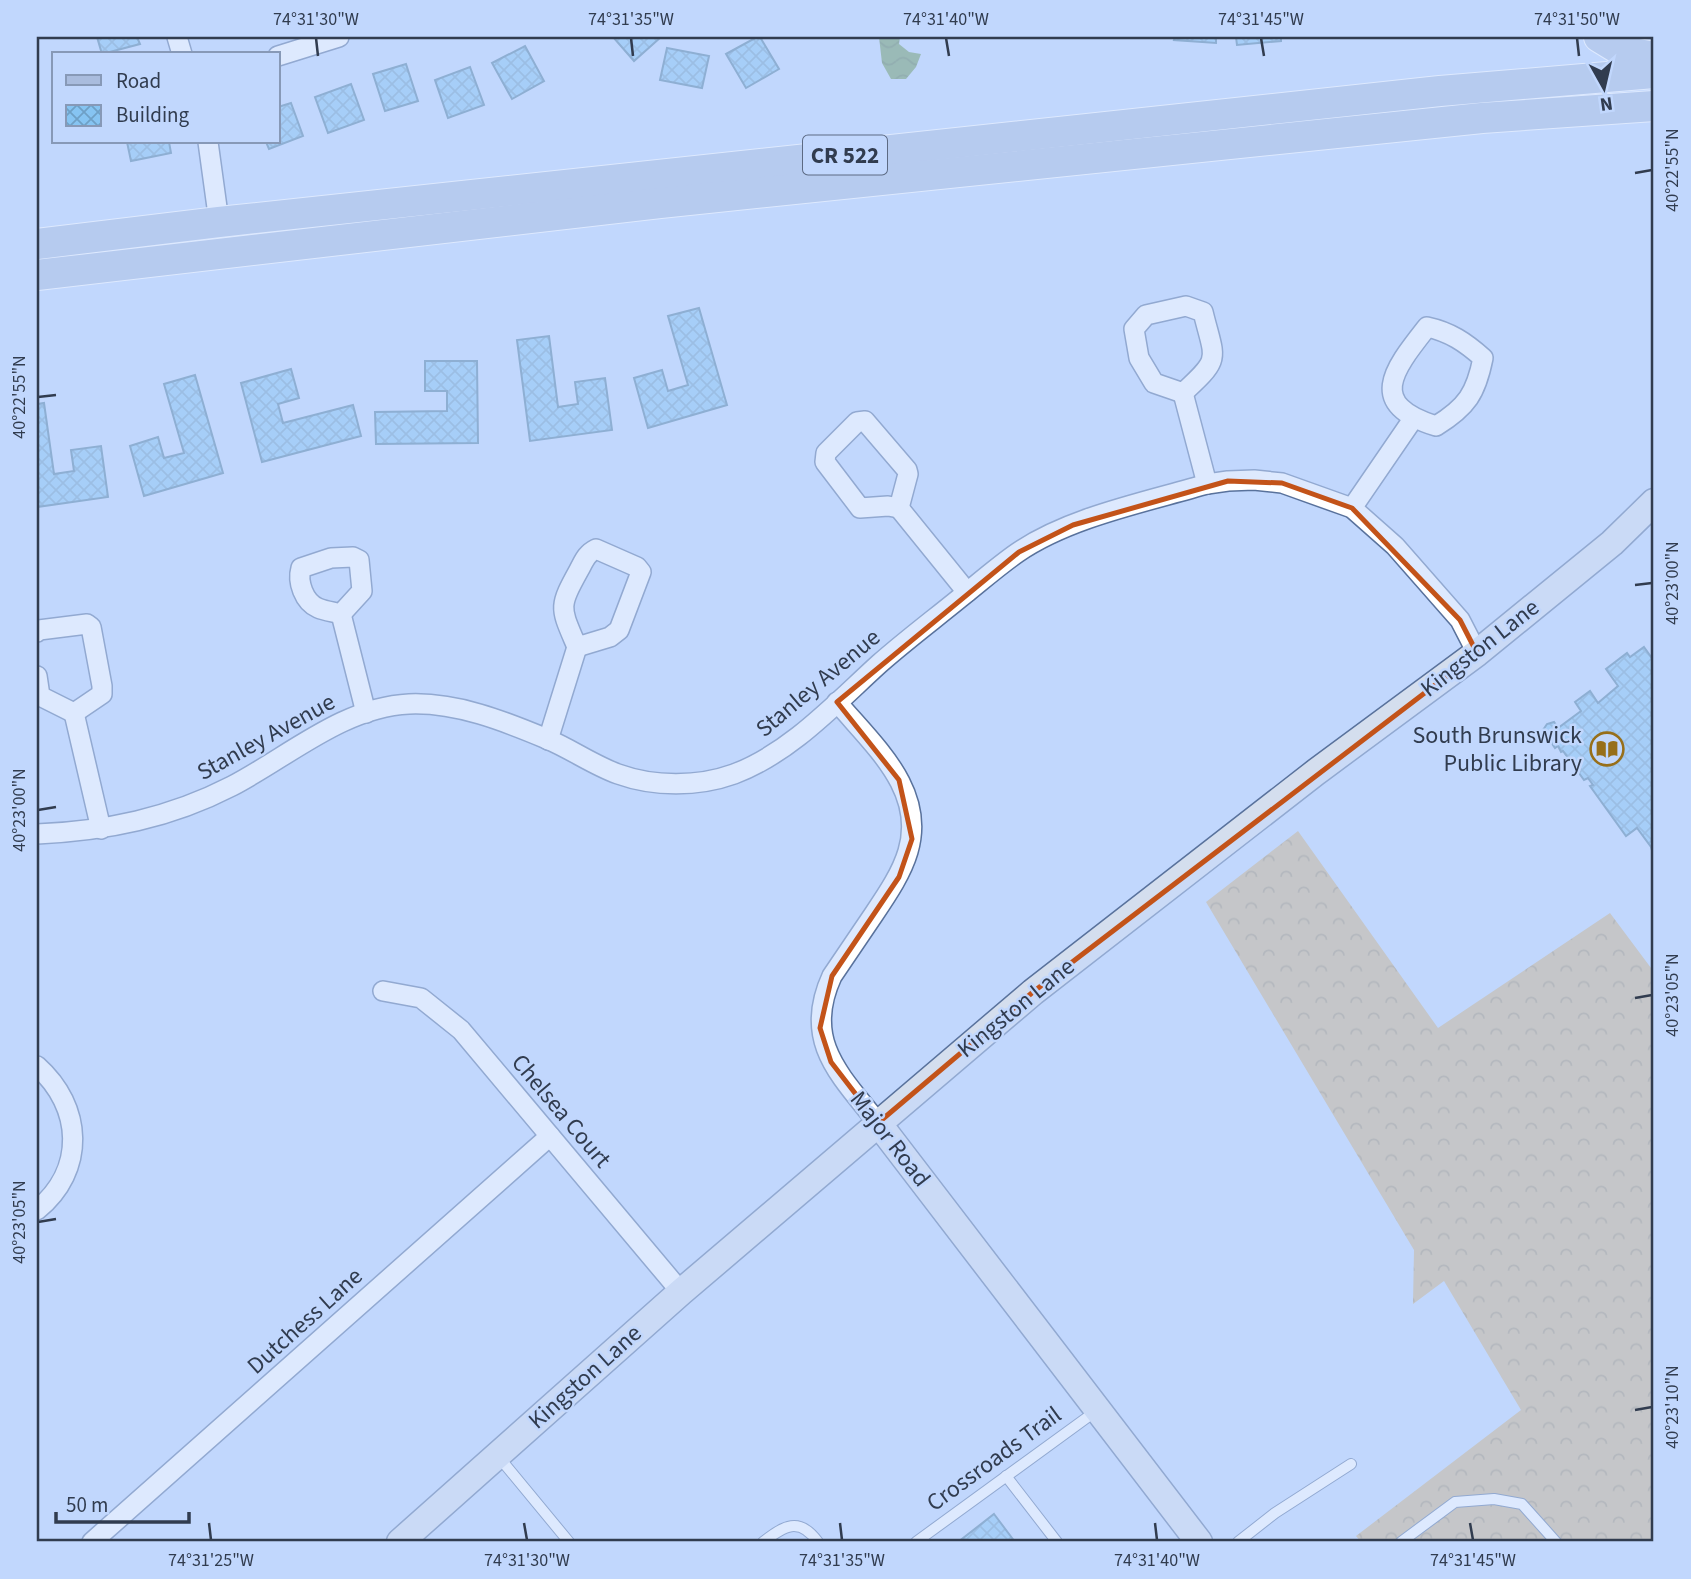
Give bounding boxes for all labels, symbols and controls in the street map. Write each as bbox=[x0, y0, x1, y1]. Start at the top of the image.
text: 74°31'30"W bbox=[273, 7, 359, 32]
text: 74°31'35"W bbox=[588, 7, 674, 32]
text: 74°31'40"W bbox=[903, 7, 989, 32]
text: 74°31'45"W bbox=[1218, 7, 1304, 32]
text: 74°31'50"W bbox=[1534, 7, 1620, 32]
legend bbox=[52, 52, 280, 144]
north arrow bbox=[1568, 52, 1638, 122]
text: Road bbox=[116, 66, 161, 96]
text: N bbox=[1598, 89, 1614, 118]
text: Building bbox=[116, 100, 190, 130]
text: 40°22'55"N bbox=[1660, 128, 1685, 212]
road number: CR 522 bbox=[803, 136, 887, 174]
text: 40°22'55"N bbox=[7, 355, 32, 439]
text: 40°23'00"N bbox=[1660, 541, 1685, 625]
street label: Kingston Lane bbox=[1413, 590, 1547, 706]
street label: Stanley Avenue bbox=[748, 620, 888, 746]
street label: Stanley Avenue bbox=[191, 685, 341, 789]
place label: South Brunswick Public Library bbox=[1412, 718, 1582, 781]
library icon: South Brunswick Public Library bbox=[1588, 730, 1626, 768]
text: 40°23'00"N bbox=[7, 768, 32, 852]
street label: Kingston Lane bbox=[950, 950, 1082, 1066]
text: 40°23'05"N bbox=[1660, 953, 1685, 1037]
street label: Chelsea Court bbox=[503, 1046, 619, 1176]
street label: Major Road bbox=[841, 1084, 939, 1194]
text: 40°23'05"N bbox=[7, 1180, 32, 1264]
street label: Dutchess Lane bbox=[239, 1259, 371, 1383]
street label: Kingston Lane bbox=[520, 1316, 650, 1438]
text: 40°23'10"N bbox=[1660, 1365, 1685, 1449]
street label: Crossroads Trail bbox=[919, 1398, 1069, 1520]
scale bar bbox=[56, 1481, 189, 1525]
text: 50 m bbox=[66, 1490, 108, 1520]
text: 74°31'25"W bbox=[168, 1548, 254, 1573]
text: 74°31'30"W bbox=[484, 1548, 570, 1573]
text: 74°31'35"W bbox=[799, 1548, 885, 1573]
text: 74°31'40"W bbox=[1114, 1548, 1200, 1573]
text: 74°31'45"W bbox=[1430, 1548, 1516, 1573]

